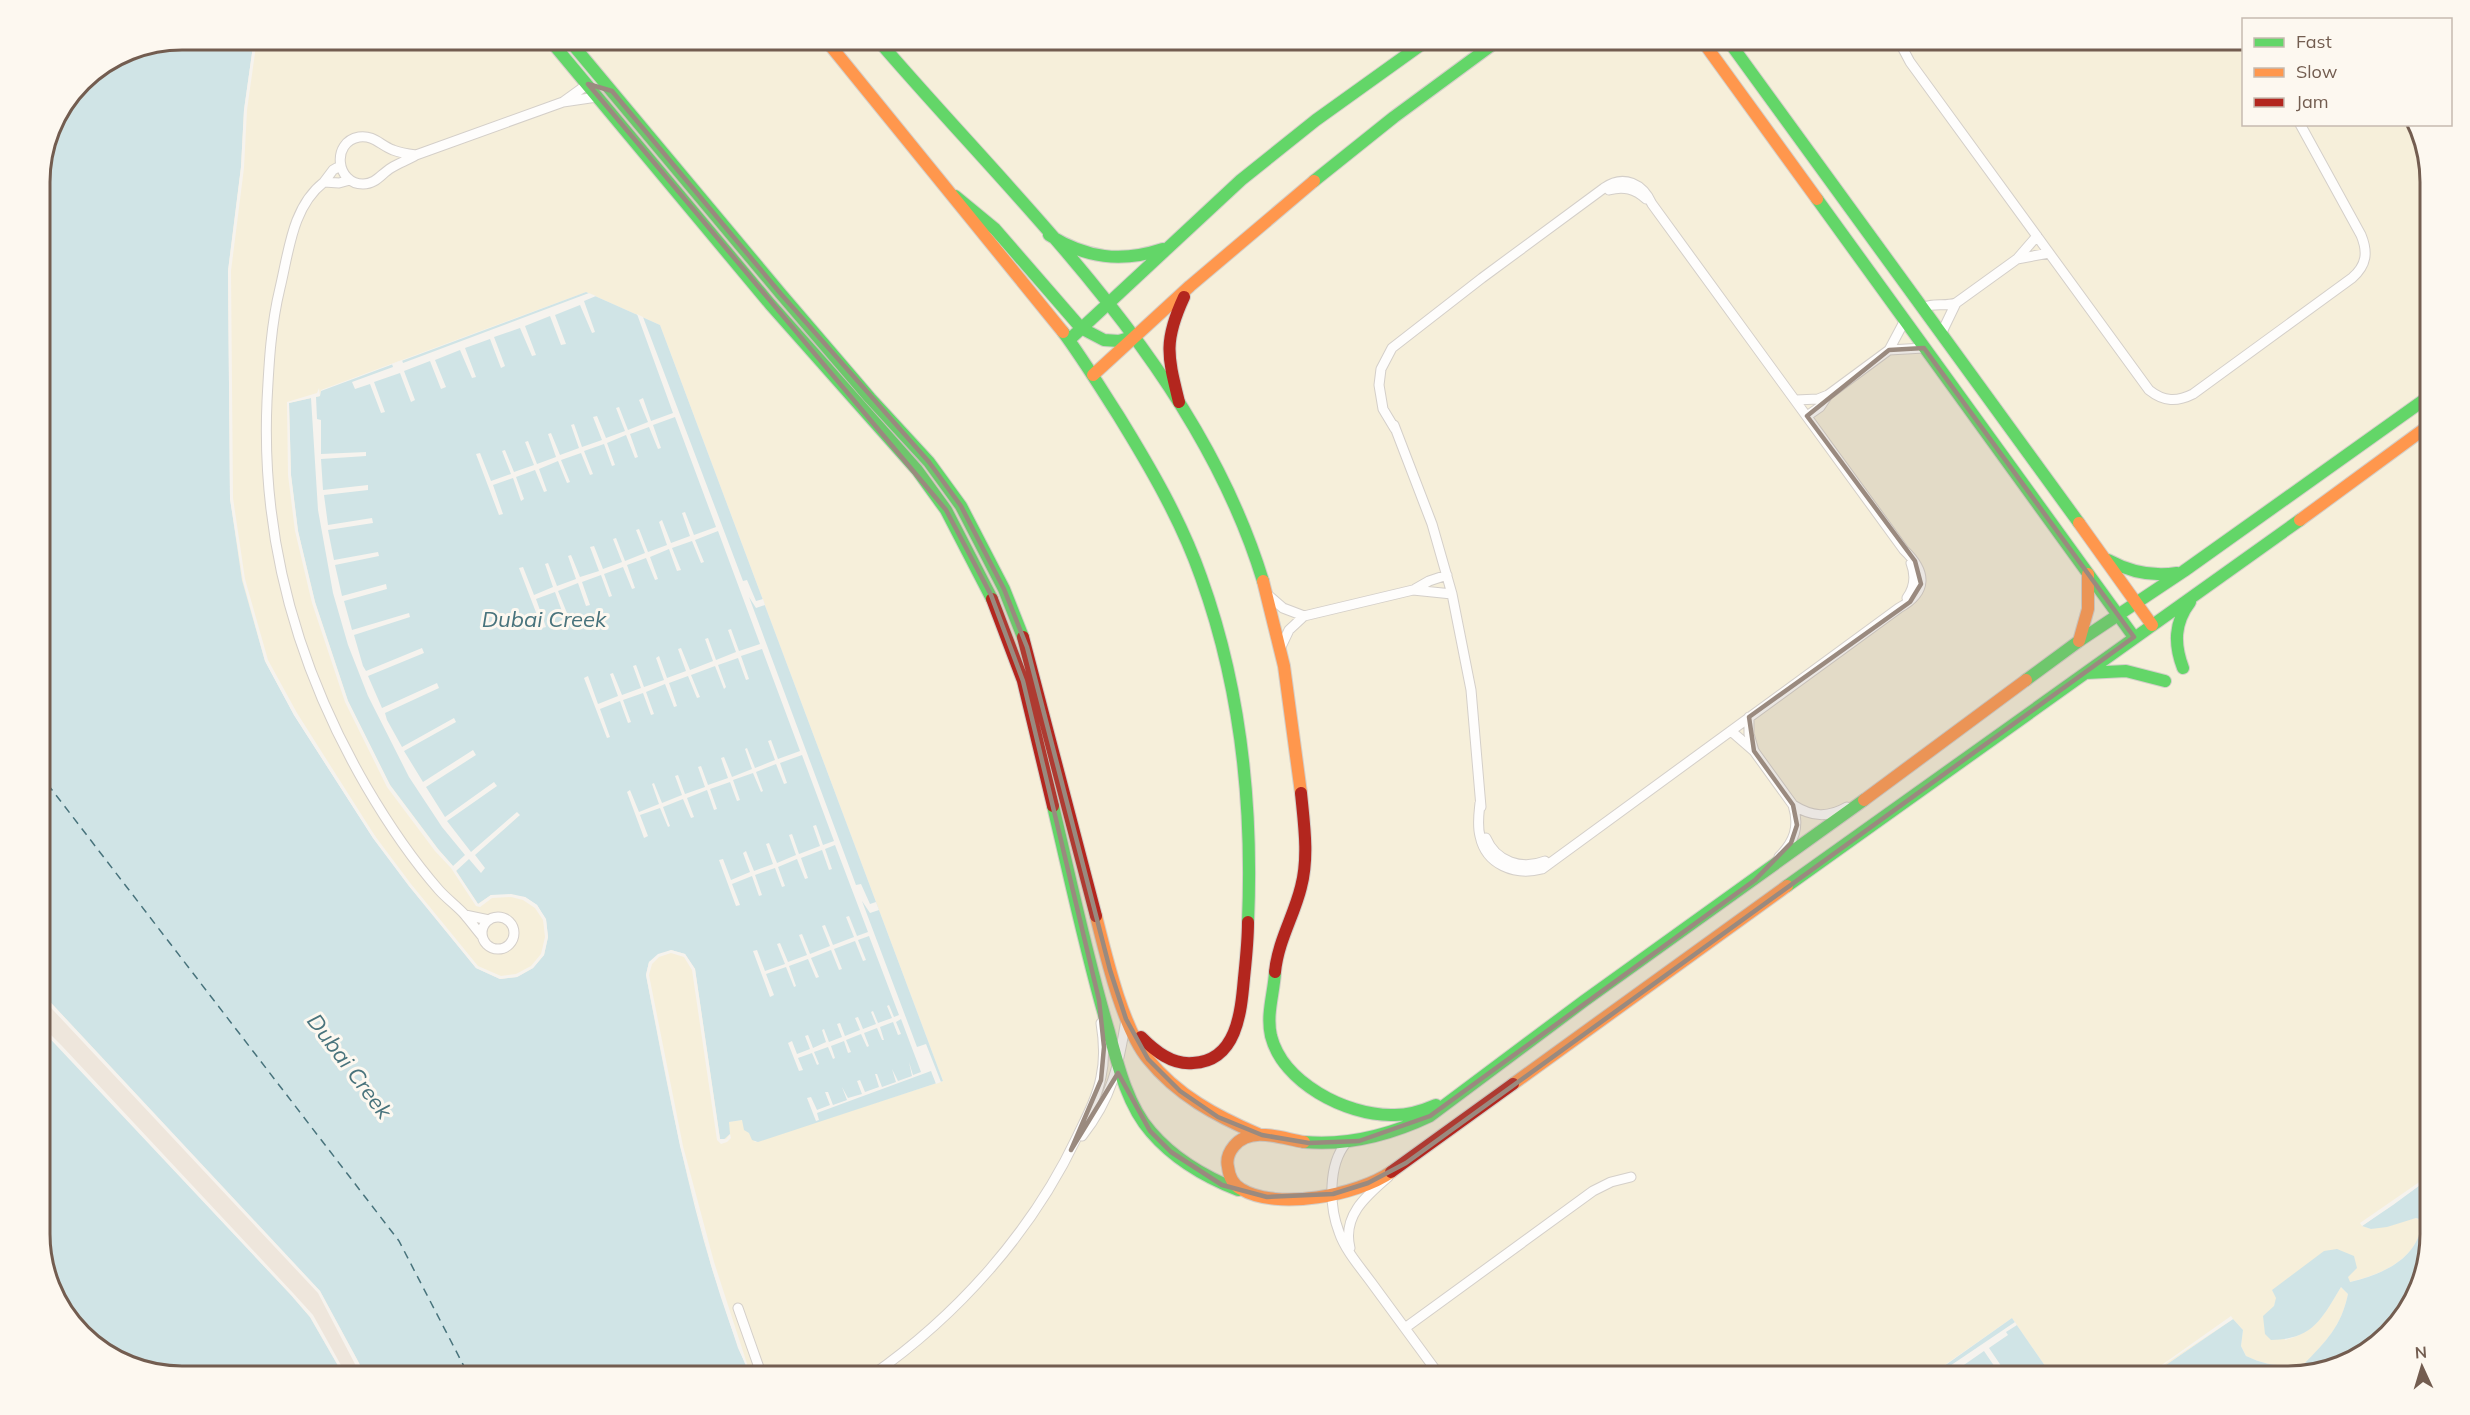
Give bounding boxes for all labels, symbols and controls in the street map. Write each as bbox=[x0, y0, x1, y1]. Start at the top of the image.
legend bbox=[2242, 18, 2452, 126]
text: Fast bbox=[2296, 30, 2332, 53]
text: Slow bbox=[2296, 60, 2338, 83]
text: Jam bbox=[2296, 90, 2329, 113]
water label: Dubai Creek bbox=[482, 605, 607, 633]
water label: Dubai Creek bbox=[301, 1008, 399, 1125]
north arrow bbox=[2392, 1337, 2452, 1397]
text: N bbox=[2414, 1342, 2428, 1362]

